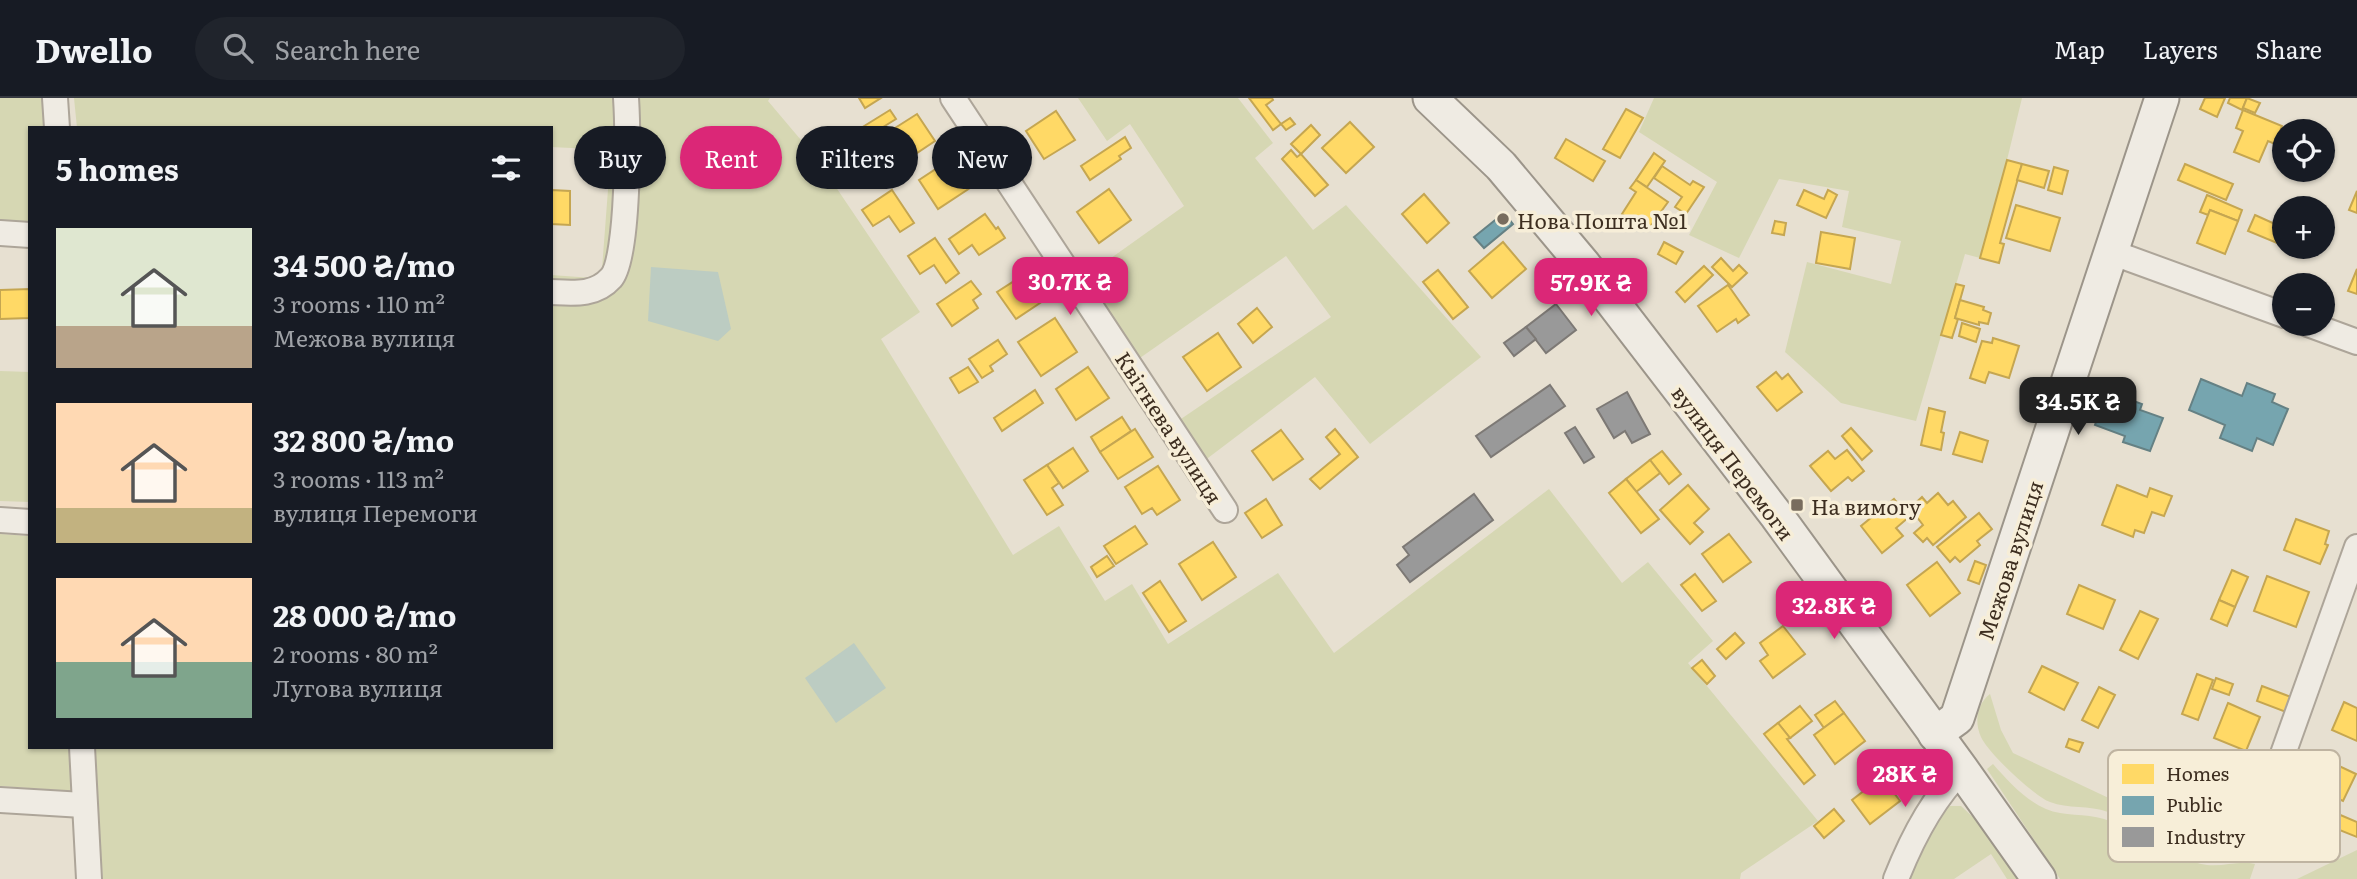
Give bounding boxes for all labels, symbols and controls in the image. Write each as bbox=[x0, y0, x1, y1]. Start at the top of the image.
search box bbox=[195, 17, 685, 80]
text: Dwello bbox=[35, 24, 153, 73]
icon: search bbox=[219, 29, 257, 67]
text: Search here bbox=[275, 29, 420, 68]
text: Map bbox=[2054, 31, 2105, 66]
text: Layers bbox=[2143, 31, 2217, 66]
text: Share bbox=[2255, 31, 2322, 66]
map controls bbox=[2272, 119, 2335, 336]
button: locate bbox=[2272, 119, 2335, 182]
chip: Buy bbox=[574, 126, 666, 189]
chip: Rent bbox=[680, 126, 782, 189]
chip: Filters bbox=[796, 126, 918, 189]
chip: New bbox=[932, 126, 1032, 189]
text: 5 homes bbox=[56, 146, 179, 190]
icon: filters bbox=[487, 149, 525, 187]
button: + bbox=[2272, 196, 2335, 259]
place label: Нова Пошта №1 bbox=[1517, 204, 1688, 235]
marker: Нова Пошта №1 bbox=[1495, 211, 1511, 227]
text: 34 500 ₴/mo bbox=[273, 242, 455, 286]
icon: home bbox=[112, 256, 196, 340]
pin: 30.7K ₴ bbox=[1005, 258, 1135, 317]
pin: 57.9K ₴ bbox=[1526, 258, 1656, 318]
text: 30.7K ₴ bbox=[1028, 263, 1112, 297]
text: 57.9K ₴ bbox=[1550, 264, 1632, 298]
button: − bbox=[2272, 273, 2335, 336]
text: 3 rooms · 110 m² bbox=[273, 286, 445, 320]
text: Межова вулиця bbox=[273, 320, 455, 354]
street label: Квітнева вулиця bbox=[1109, 345, 1231, 509]
street label: вулиця Перемоги bbox=[1665, 378, 1803, 546]
pin: 34.5K ₴ bbox=[2013, 378, 2143, 437]
text: 34.5K ₴ bbox=[2035, 383, 2121, 417]
text: 32 800 ₴/mo bbox=[273, 417, 454, 461]
icon: home bbox=[112, 431, 196, 515]
text: 3 rooms · 113 m² bbox=[273, 461, 444, 495]
street label: Межова вулиця bbox=[1969, 476, 2049, 644]
place label: На вимогу bbox=[1811, 490, 1922, 521]
text: вулиця Перемоги bbox=[273, 495, 478, 529]
marker: На вимогу bbox=[1789, 497, 1805, 513]
pin: 32.8K ₴ bbox=[1769, 582, 1899, 641]
text: 32.8K ₴ bbox=[1792, 587, 1876, 621]
text: 28 000 ₴/mo bbox=[273, 592, 457, 636]
icon: home bbox=[112, 606, 196, 690]
text: 2 rooms · 80 m² bbox=[273, 636, 438, 670]
text: Лугова вулиця bbox=[273, 670, 443, 704]
pin: 28K ₴ bbox=[1856, 750, 1954, 809]
legend bbox=[2108, 750, 2340, 862]
text: 28K ₴ bbox=[1873, 755, 1937, 789]
text: Homes bbox=[2166, 759, 2230, 787]
text: Public bbox=[2166, 790, 2223, 818]
text: Industry bbox=[2166, 822, 2245, 850]

